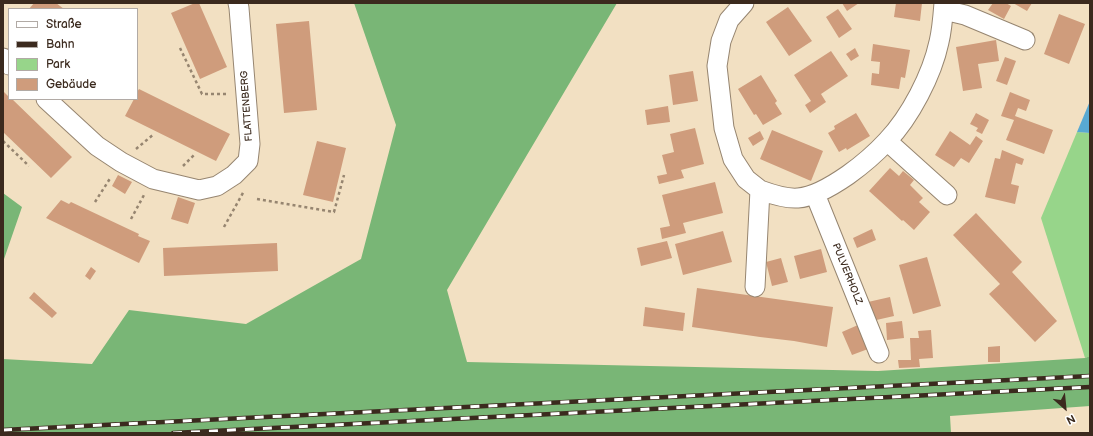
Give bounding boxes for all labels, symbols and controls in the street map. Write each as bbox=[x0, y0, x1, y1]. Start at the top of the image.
legend bbox=[8, 8, 138, 100]
text: Straße bbox=[46, 17, 82, 32]
text: Bahn bbox=[46, 37, 74, 52]
text: Park bbox=[46, 57, 70, 72]
street label: FLATTENBERG bbox=[239, 70, 255, 142]
text: Gebäude bbox=[46, 77, 96, 92]
street label: PULVERHOLZ bbox=[829, 242, 865, 306]
north arrow bbox=[1045, 388, 1085, 428]
text: N bbox=[1064, 411, 1077, 427]

